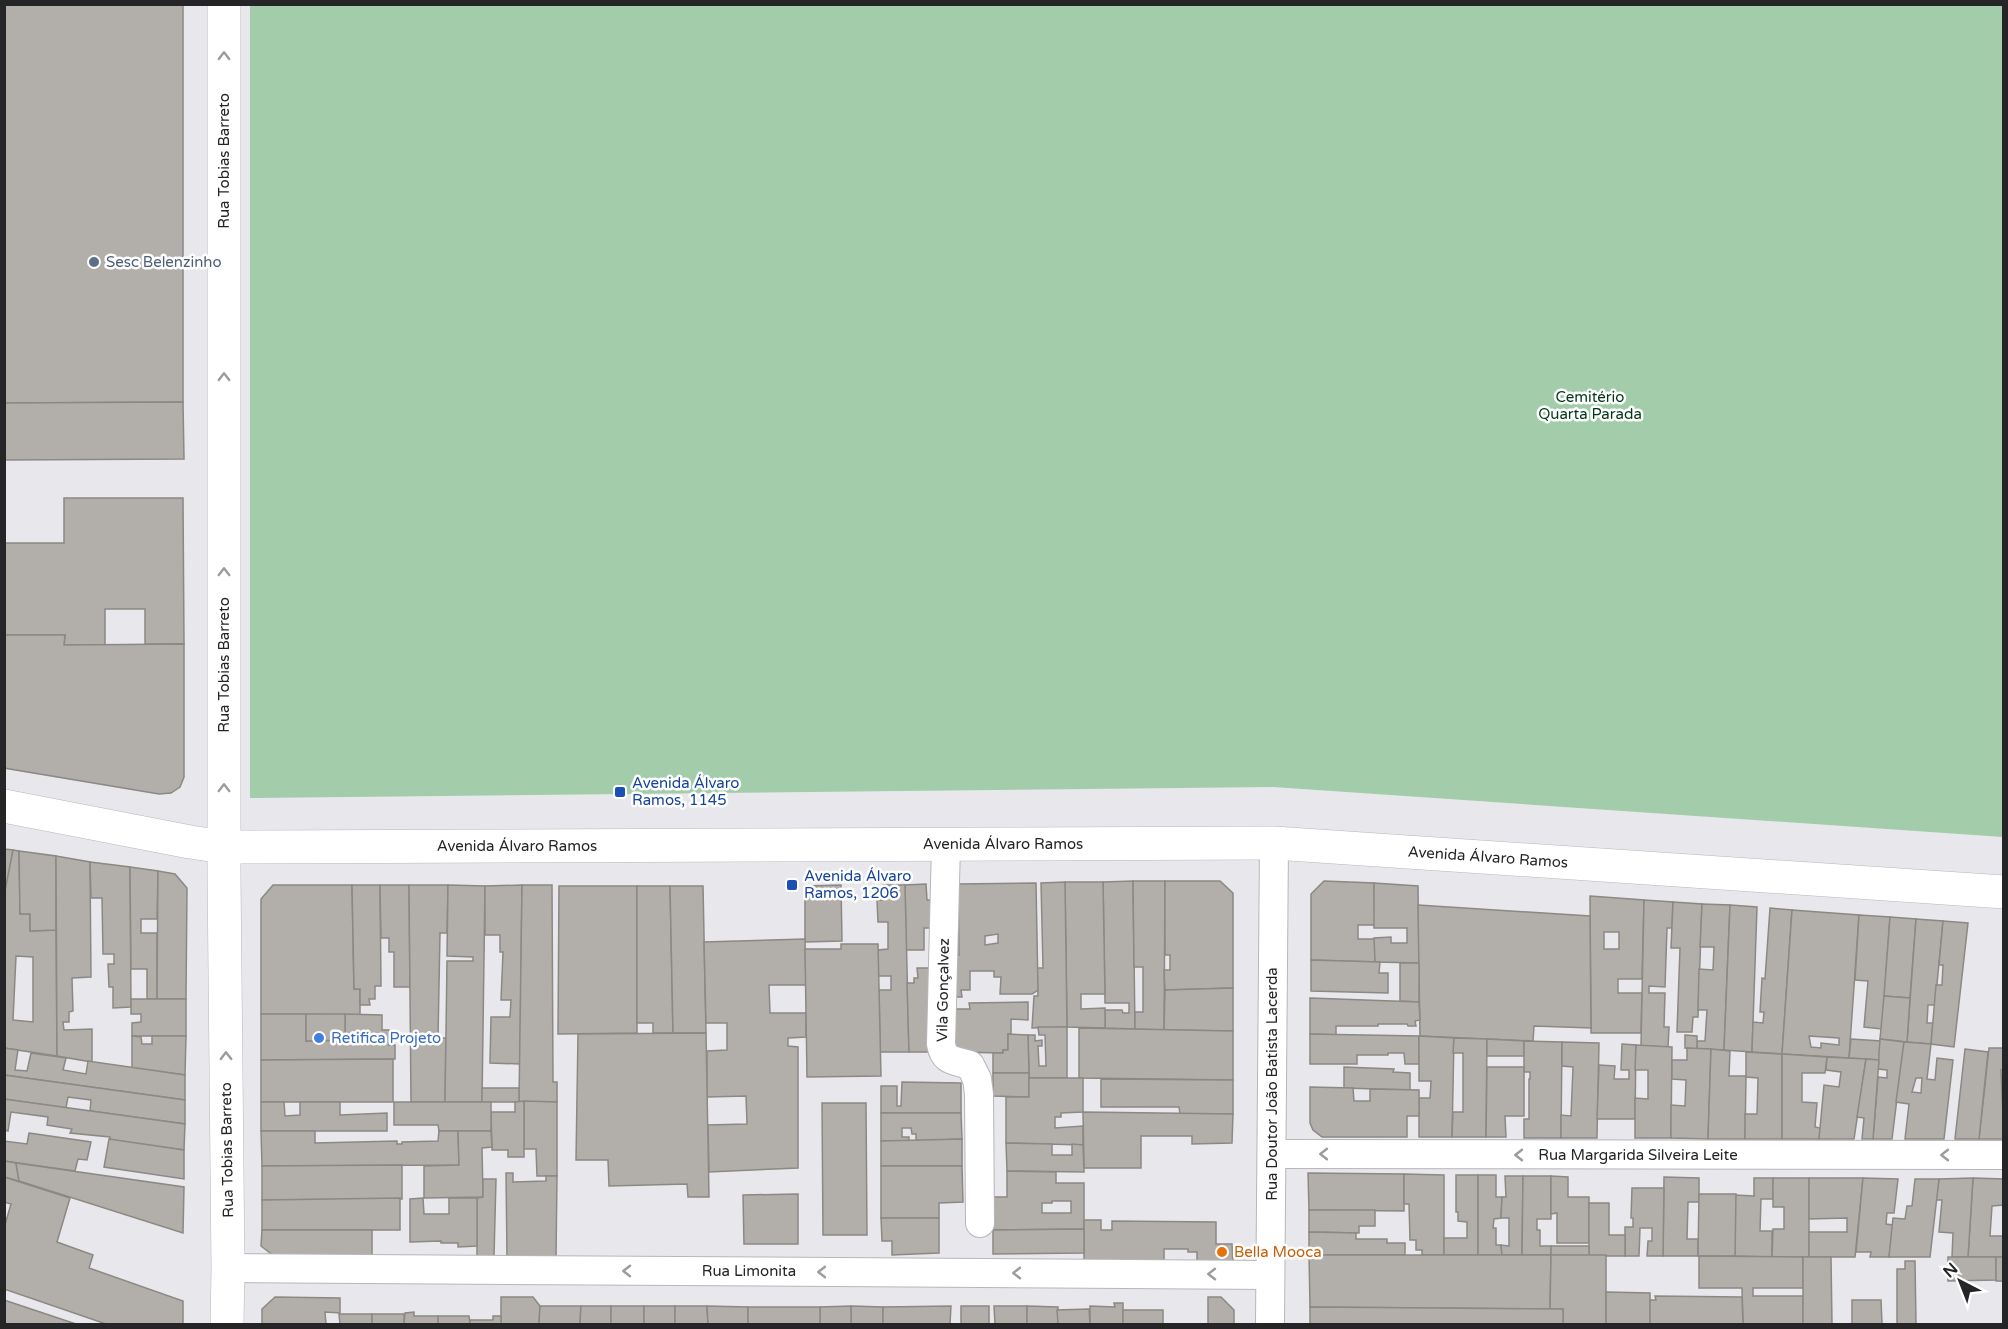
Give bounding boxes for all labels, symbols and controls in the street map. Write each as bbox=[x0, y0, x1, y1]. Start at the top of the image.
one-way arrow bbox=[218, 52, 230, 61]
street label: Rua Tobias Barreto bbox=[215, 93, 233, 229]
place label: Sesc Belenzinho bbox=[106, 253, 222, 271]
marker: Sesc Belenzinho bbox=[87, 255, 101, 269]
one-way arrow bbox=[218, 373, 230, 382]
park label: Cemitério Quarta Parada bbox=[1538, 388, 1642, 423]
one-way arrow bbox=[218, 568, 230, 577]
street label: Rua Tobias Barreto bbox=[215, 597, 233, 733]
place label: Avenida Álvaro Ramos, 1145 bbox=[632, 774, 739, 809]
one-way arrow bbox=[218, 784, 230, 793]
marker: Avenida Álvaro Ramos, 1145 bbox=[613, 785, 627, 799]
street label: Avenida Álvaro Ramos bbox=[923, 835, 1083, 853]
street label: Avenida Álvaro Ramos bbox=[437, 837, 597, 855]
street label: Avenida Álvaro Ramos bbox=[1407, 842, 1569, 872]
place label: Avenida Álvaro Ramos, 1206 bbox=[804, 867, 911, 902]
marker: Avenida Álvaro Ramos, 1206 bbox=[785, 878, 799, 892]
street label: Vila Gonçalvez bbox=[933, 938, 953, 1042]
street label: Rua Doutor João Batista Lacerda bbox=[1263, 967, 1281, 1201]
place label: Retifica Projeto bbox=[331, 1029, 441, 1047]
marker: Retifica Projeto bbox=[312, 1031, 326, 1045]
one-way arrow bbox=[220, 1052, 232, 1061]
street label: Rua Tobias Barreto bbox=[217, 1082, 237, 1218]
street label: Rua Margarida Silveira Leite bbox=[1538, 1146, 1738, 1164]
one-way arrow bbox=[1320, 1148, 1329, 1160]
one-way arrow bbox=[1515, 1149, 1524, 1161]
one-way arrow bbox=[1941, 1149, 1950, 1161]
place label: Bella Mooca bbox=[1234, 1243, 1322, 1261]
marker: Bella Mooca bbox=[1215, 1245, 1229, 1259]
north arrow bbox=[1930, 1251, 1990, 1311]
text: N bbox=[1939, 1259, 1962, 1282]
street label: Rua Limonita bbox=[702, 1262, 796, 1280]
one-way arrow bbox=[622, 1265, 631, 1277]
one-way arrow bbox=[817, 1266, 826, 1278]
one-way arrow bbox=[1012, 1267, 1021, 1279]
one-way arrow bbox=[1207, 1268, 1216, 1280]

